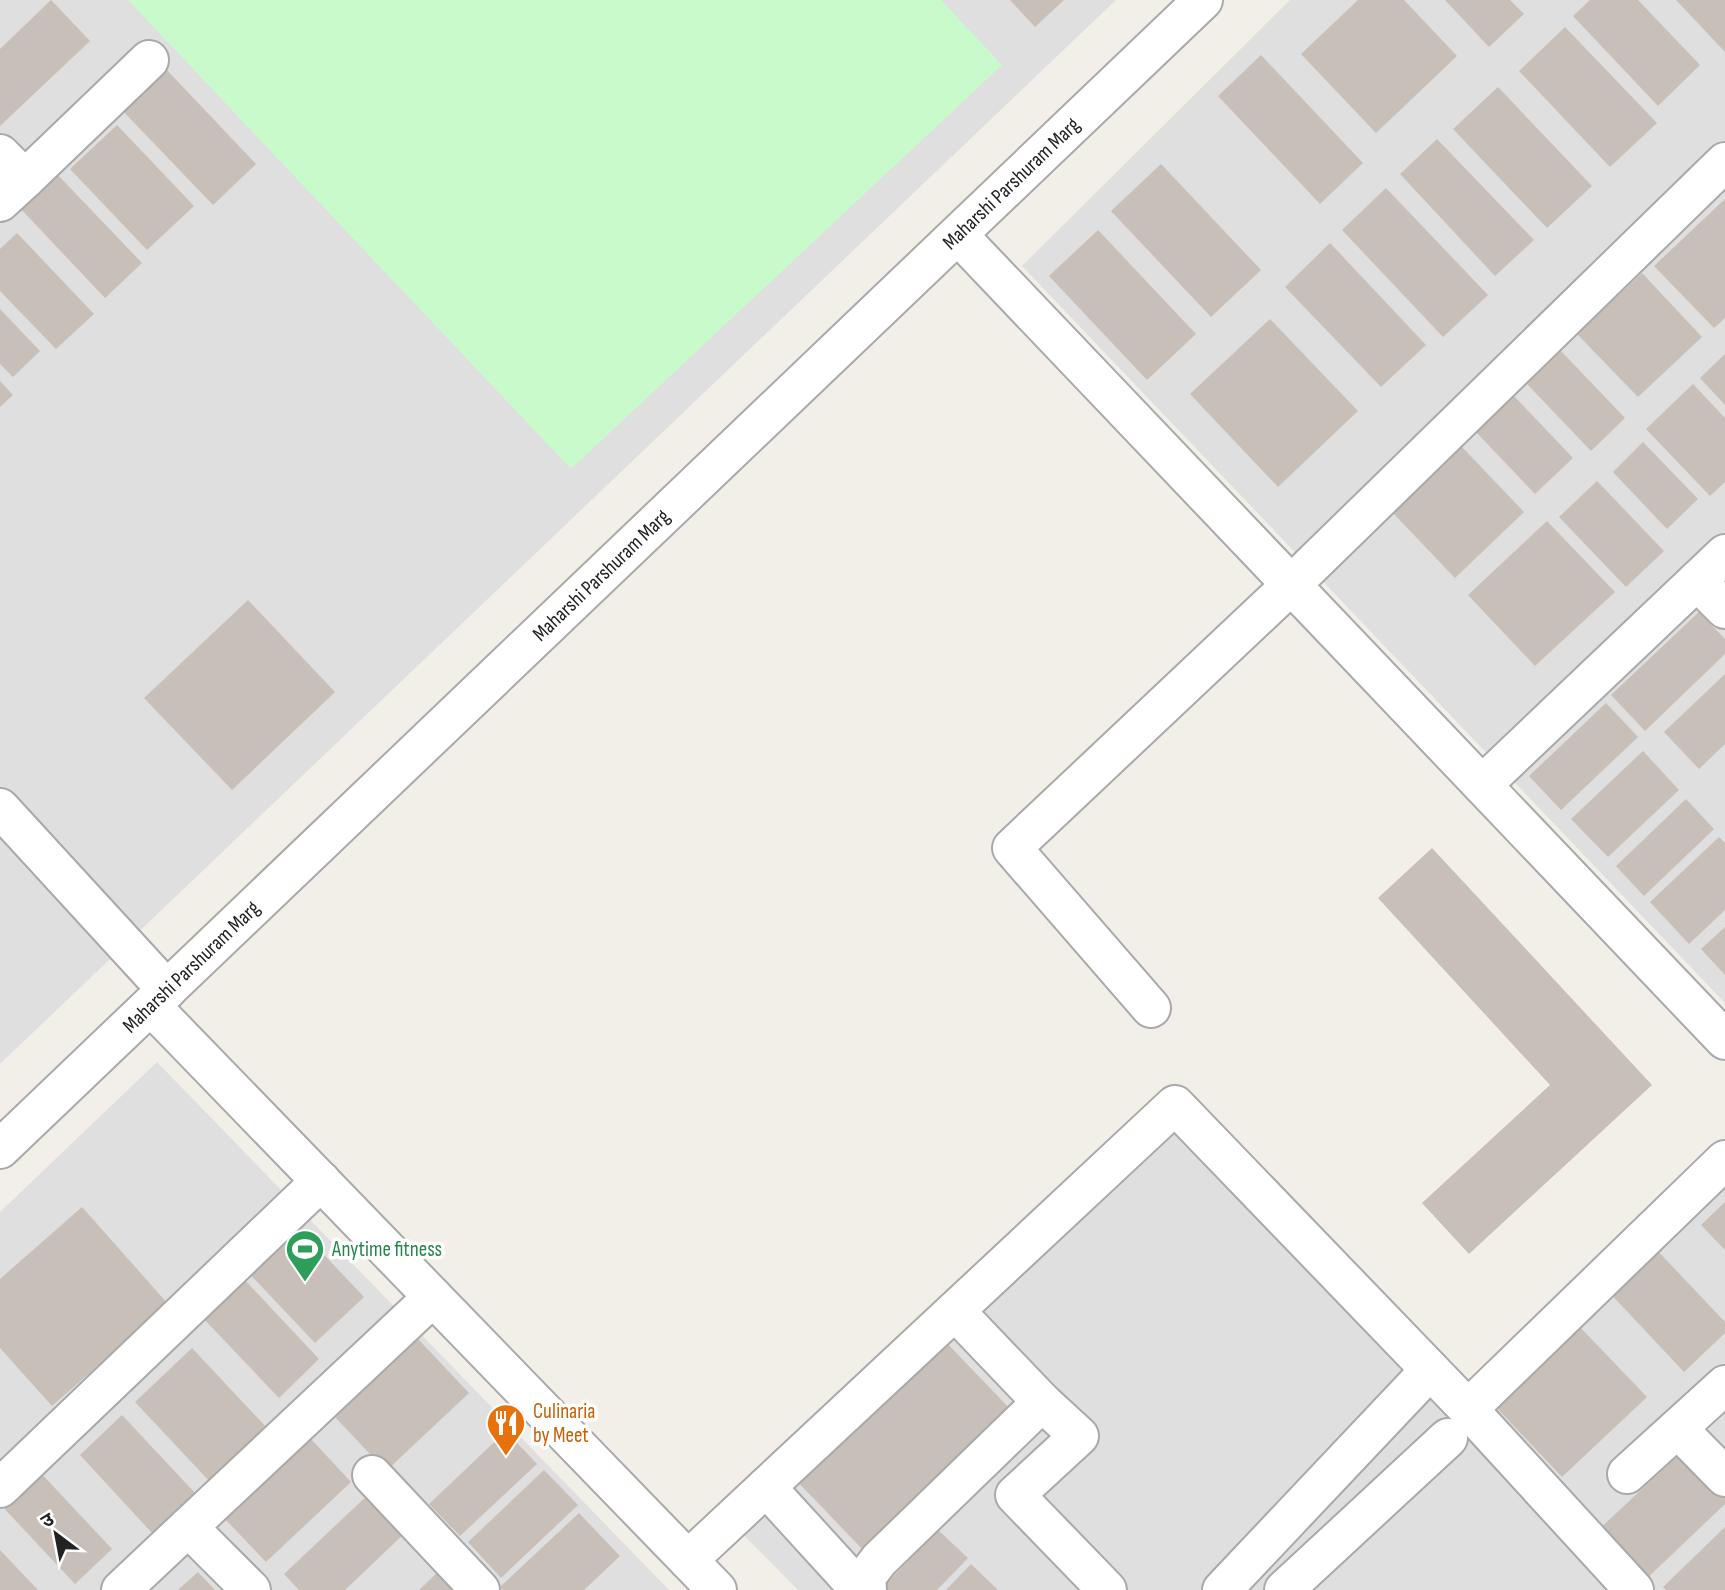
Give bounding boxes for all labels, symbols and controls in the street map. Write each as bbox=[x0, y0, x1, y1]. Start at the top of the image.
street label: Maharshi Parshuram Marg bbox=[937, 112, 1085, 255]
street label: Maharshi Parshuram Marg bbox=[527, 504, 675, 646]
street label: Maharshi Parshuram Marg bbox=[117, 895, 265, 1038]
sports icon: Anytime fitness bbox=[284, 1228, 326, 1283]
place label: Anytime fitness bbox=[331, 1237, 442, 1262]
place label: Culinaria by Meet bbox=[533, 1399, 595, 1448]
restaurant icon: Culinaria by Meet bbox=[485, 1402, 527, 1457]
north arrow bbox=[21, 1499, 91, 1569]
text: उ bbox=[37, 1508, 59, 1534]

